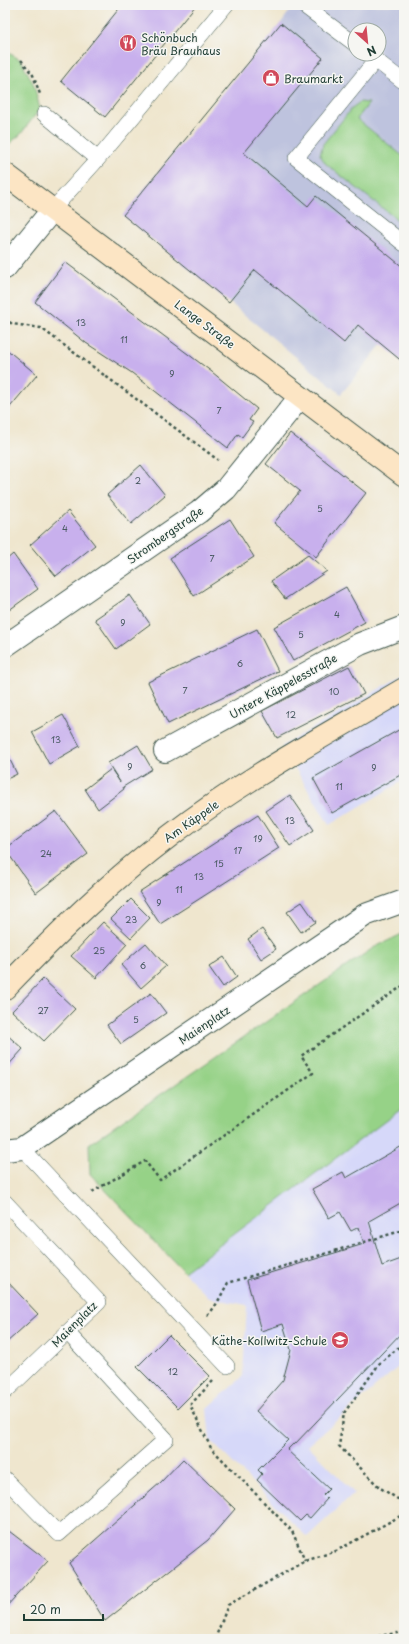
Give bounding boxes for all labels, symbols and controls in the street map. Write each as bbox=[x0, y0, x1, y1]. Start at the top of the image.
north arrow bbox=[347, 22, 387, 62]
place label: Schönbuch Bräu Brauhaus bbox=[141, 29, 221, 59]
restaurant icon: Schönbuch Bräu Brauhaus bbox=[118, 33, 138, 53]
text: N bbox=[364, 42, 380, 61]
shop icon: Braumarkt bbox=[261, 68, 281, 88]
place label: Braumarkt bbox=[284, 70, 343, 87]
street label: Lange Straße bbox=[171, 296, 239, 353]
house number: 13 bbox=[76, 315, 86, 329]
house number: 11 bbox=[120, 332, 128, 346]
house number: 9 bbox=[169, 366, 175, 380]
house number: 7 bbox=[216, 403, 222, 417]
house number: 2 bbox=[135, 473, 141, 487]
house number: 5 bbox=[317, 501, 323, 515]
street label: Strombergstraße bbox=[123, 502, 207, 568]
house number: 4 bbox=[62, 521, 68, 535]
house number: 7 bbox=[209, 551, 215, 565]
house number: 4 bbox=[334, 607, 340, 621]
house number: 9 bbox=[120, 615, 126, 629]
house number: 5 bbox=[298, 627, 304, 641]
street label: Untere Käppelesstraße bbox=[226, 649, 340, 723]
house number: 6 bbox=[237, 656, 243, 670]
house number: 7 bbox=[182, 683, 188, 697]
house number: 10 bbox=[329, 684, 340, 698]
house number: 12 bbox=[286, 707, 296, 721]
house number: 13 bbox=[51, 732, 61, 746]
house number: 9 bbox=[127, 759, 133, 773]
house number: 9 bbox=[371, 760, 377, 774]
house number: 11 bbox=[335, 779, 343, 793]
street label: Am Käppele bbox=[160, 796, 222, 846]
house number: 13 bbox=[285, 813, 295, 827]
house number: 19 bbox=[253, 831, 263, 845]
house number: 17 bbox=[234, 843, 243, 857]
house number: 24 bbox=[40, 846, 52, 860]
house number: 15 bbox=[214, 856, 224, 870]
house number: 13 bbox=[194, 869, 204, 883]
house number: 11 bbox=[175, 882, 183, 896]
house number: 9 bbox=[156, 895, 162, 909]
house number: 23 bbox=[125, 912, 137, 926]
house number: 25 bbox=[93, 943, 105, 957]
house number: 6 bbox=[140, 958, 146, 972]
street label: Maienplatz bbox=[175, 1002, 233, 1048]
house number: 27 bbox=[37, 1003, 49, 1017]
house number: 5 bbox=[133, 1012, 139, 1026]
street label: Maienplatz bbox=[47, 1297, 101, 1351]
school or university icon: Käthe-Kollwitz-Schule bbox=[330, 1330, 350, 1350]
place label: Käthe-Kollwitz-Schule bbox=[211, 1332, 327, 1349]
house number: 12 bbox=[168, 1364, 178, 1378]
scale bar bbox=[24, 1596, 103, 1622]
text: 20 m bbox=[30, 1600, 61, 1618]

